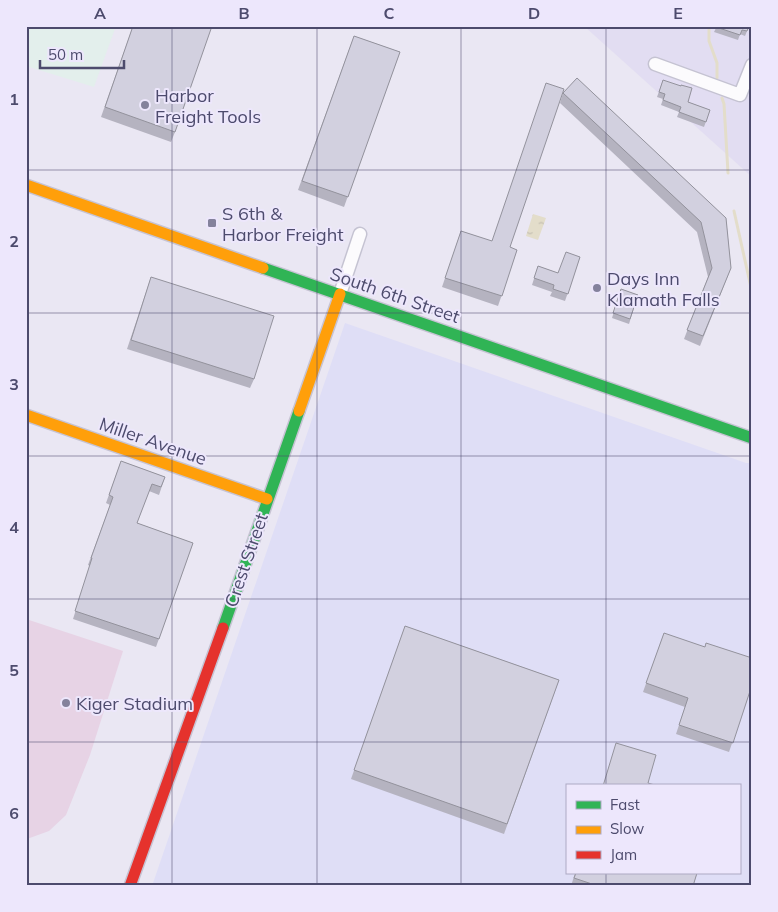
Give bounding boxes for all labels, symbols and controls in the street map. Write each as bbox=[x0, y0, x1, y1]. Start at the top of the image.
text: A bbox=[94, 3, 106, 23]
text: B bbox=[238, 3, 250, 23]
text: C bbox=[384, 3, 395, 23]
text: D bbox=[528, 3, 540, 23]
text: E bbox=[673, 3, 683, 23]
scale bar bbox=[40, 38, 124, 70]
text: 50 m bbox=[48, 45, 83, 64]
place label: Harbor Freight Tools bbox=[155, 84, 261, 128]
text: 1 bbox=[9, 89, 19, 109]
marker: Harbor Freight Tools bbox=[139, 99, 151, 111]
place label: S 6th & Harbor Freight bbox=[222, 202, 344, 246]
marker: S 6th & Harbor Freight bbox=[206, 217, 218, 229]
text: 2 bbox=[9, 231, 19, 251]
street label: South 6th Street bbox=[327, 262, 463, 328]
place label: Days Inn Klamath Falls bbox=[607, 267, 720, 311]
marker: Days Inn Klamath Falls bbox=[591, 282, 603, 294]
text: 3 bbox=[9, 374, 19, 394]
street label: Miller Avenue bbox=[96, 412, 210, 470]
street label: Crest Street bbox=[219, 510, 273, 610]
text: 4 bbox=[9, 517, 19, 537]
text: 5 bbox=[9, 660, 19, 680]
place label: Kiger Stadium bbox=[76, 692, 193, 715]
marker: Kiger Stadium bbox=[60, 697, 72, 709]
legend bbox=[566, 784, 740, 874]
text: Fast bbox=[610, 795, 640, 814]
text: 6 bbox=[9, 803, 19, 823]
text: Slow bbox=[610, 819, 644, 838]
text: Jam bbox=[610, 845, 637, 864]

